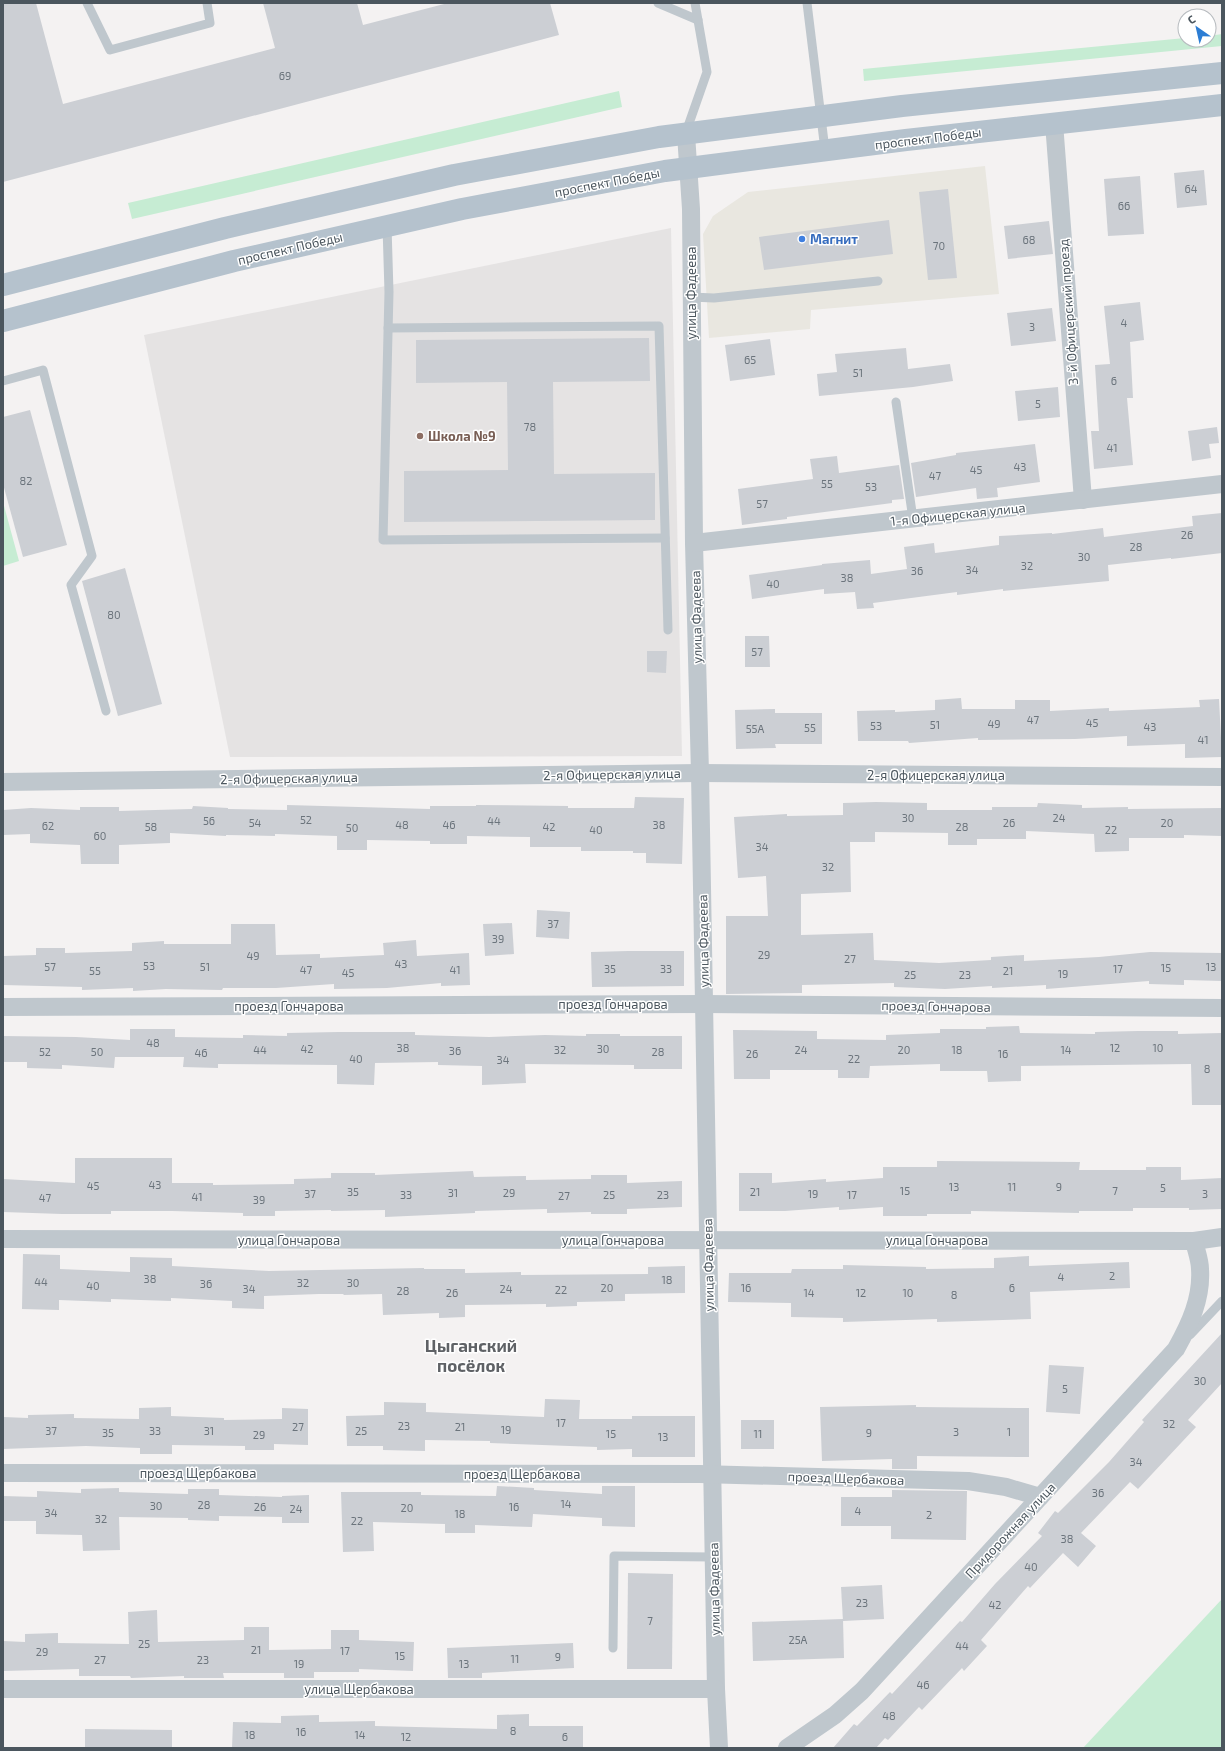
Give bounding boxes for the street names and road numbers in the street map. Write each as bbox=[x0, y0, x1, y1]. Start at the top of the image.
street label: проспект Победы bbox=[874, 124, 982, 152]
street label: проспект Победы bbox=[553, 164, 661, 200]
street label: проспект Победы bbox=[236, 228, 344, 268]
street label: 3-й Офицерский проезд bbox=[1055, 238, 1081, 386]
street label: улица Фадеева bbox=[683, 246, 699, 340]
street label: 1-я Офицерская улица bbox=[890, 499, 1026, 529]
street label: улица Фадеева bbox=[687, 570, 705, 664]
street label: 2-я Офицерская улица bbox=[543, 765, 681, 783]
street label: 2-я Офицерская улица bbox=[867, 767, 1005, 783]
street label: 2-я Офицерская улица bbox=[220, 769, 358, 787]
street label: улица Фадеева bbox=[694, 894, 712, 988]
street label: проезд Гончарова bbox=[558, 996, 668, 1012]
street label: проезд Гончарова bbox=[881, 997, 991, 1015]
street label: проезд Гончарова bbox=[234, 998, 344, 1014]
street label: улица Фадеева bbox=[699, 1218, 717, 1312]
street label: улица Гончарова bbox=[238, 1232, 340, 1248]
street label: улица Гончарова bbox=[562, 1232, 664, 1248]
street label: улица Гончарова bbox=[886, 1232, 988, 1248]
street label: проезд Щербакова bbox=[140, 1465, 256, 1481]
street label: проезд Щербакова bbox=[464, 1466, 580, 1482]
street label: проезд Щербакова bbox=[787, 1468, 905, 1488]
street label: Придорожная улица bbox=[961, 1479, 1059, 1581]
street label: улица Фадеева bbox=[705, 1542, 723, 1636]
street label: улица Щербакова bbox=[304, 1681, 414, 1697]

